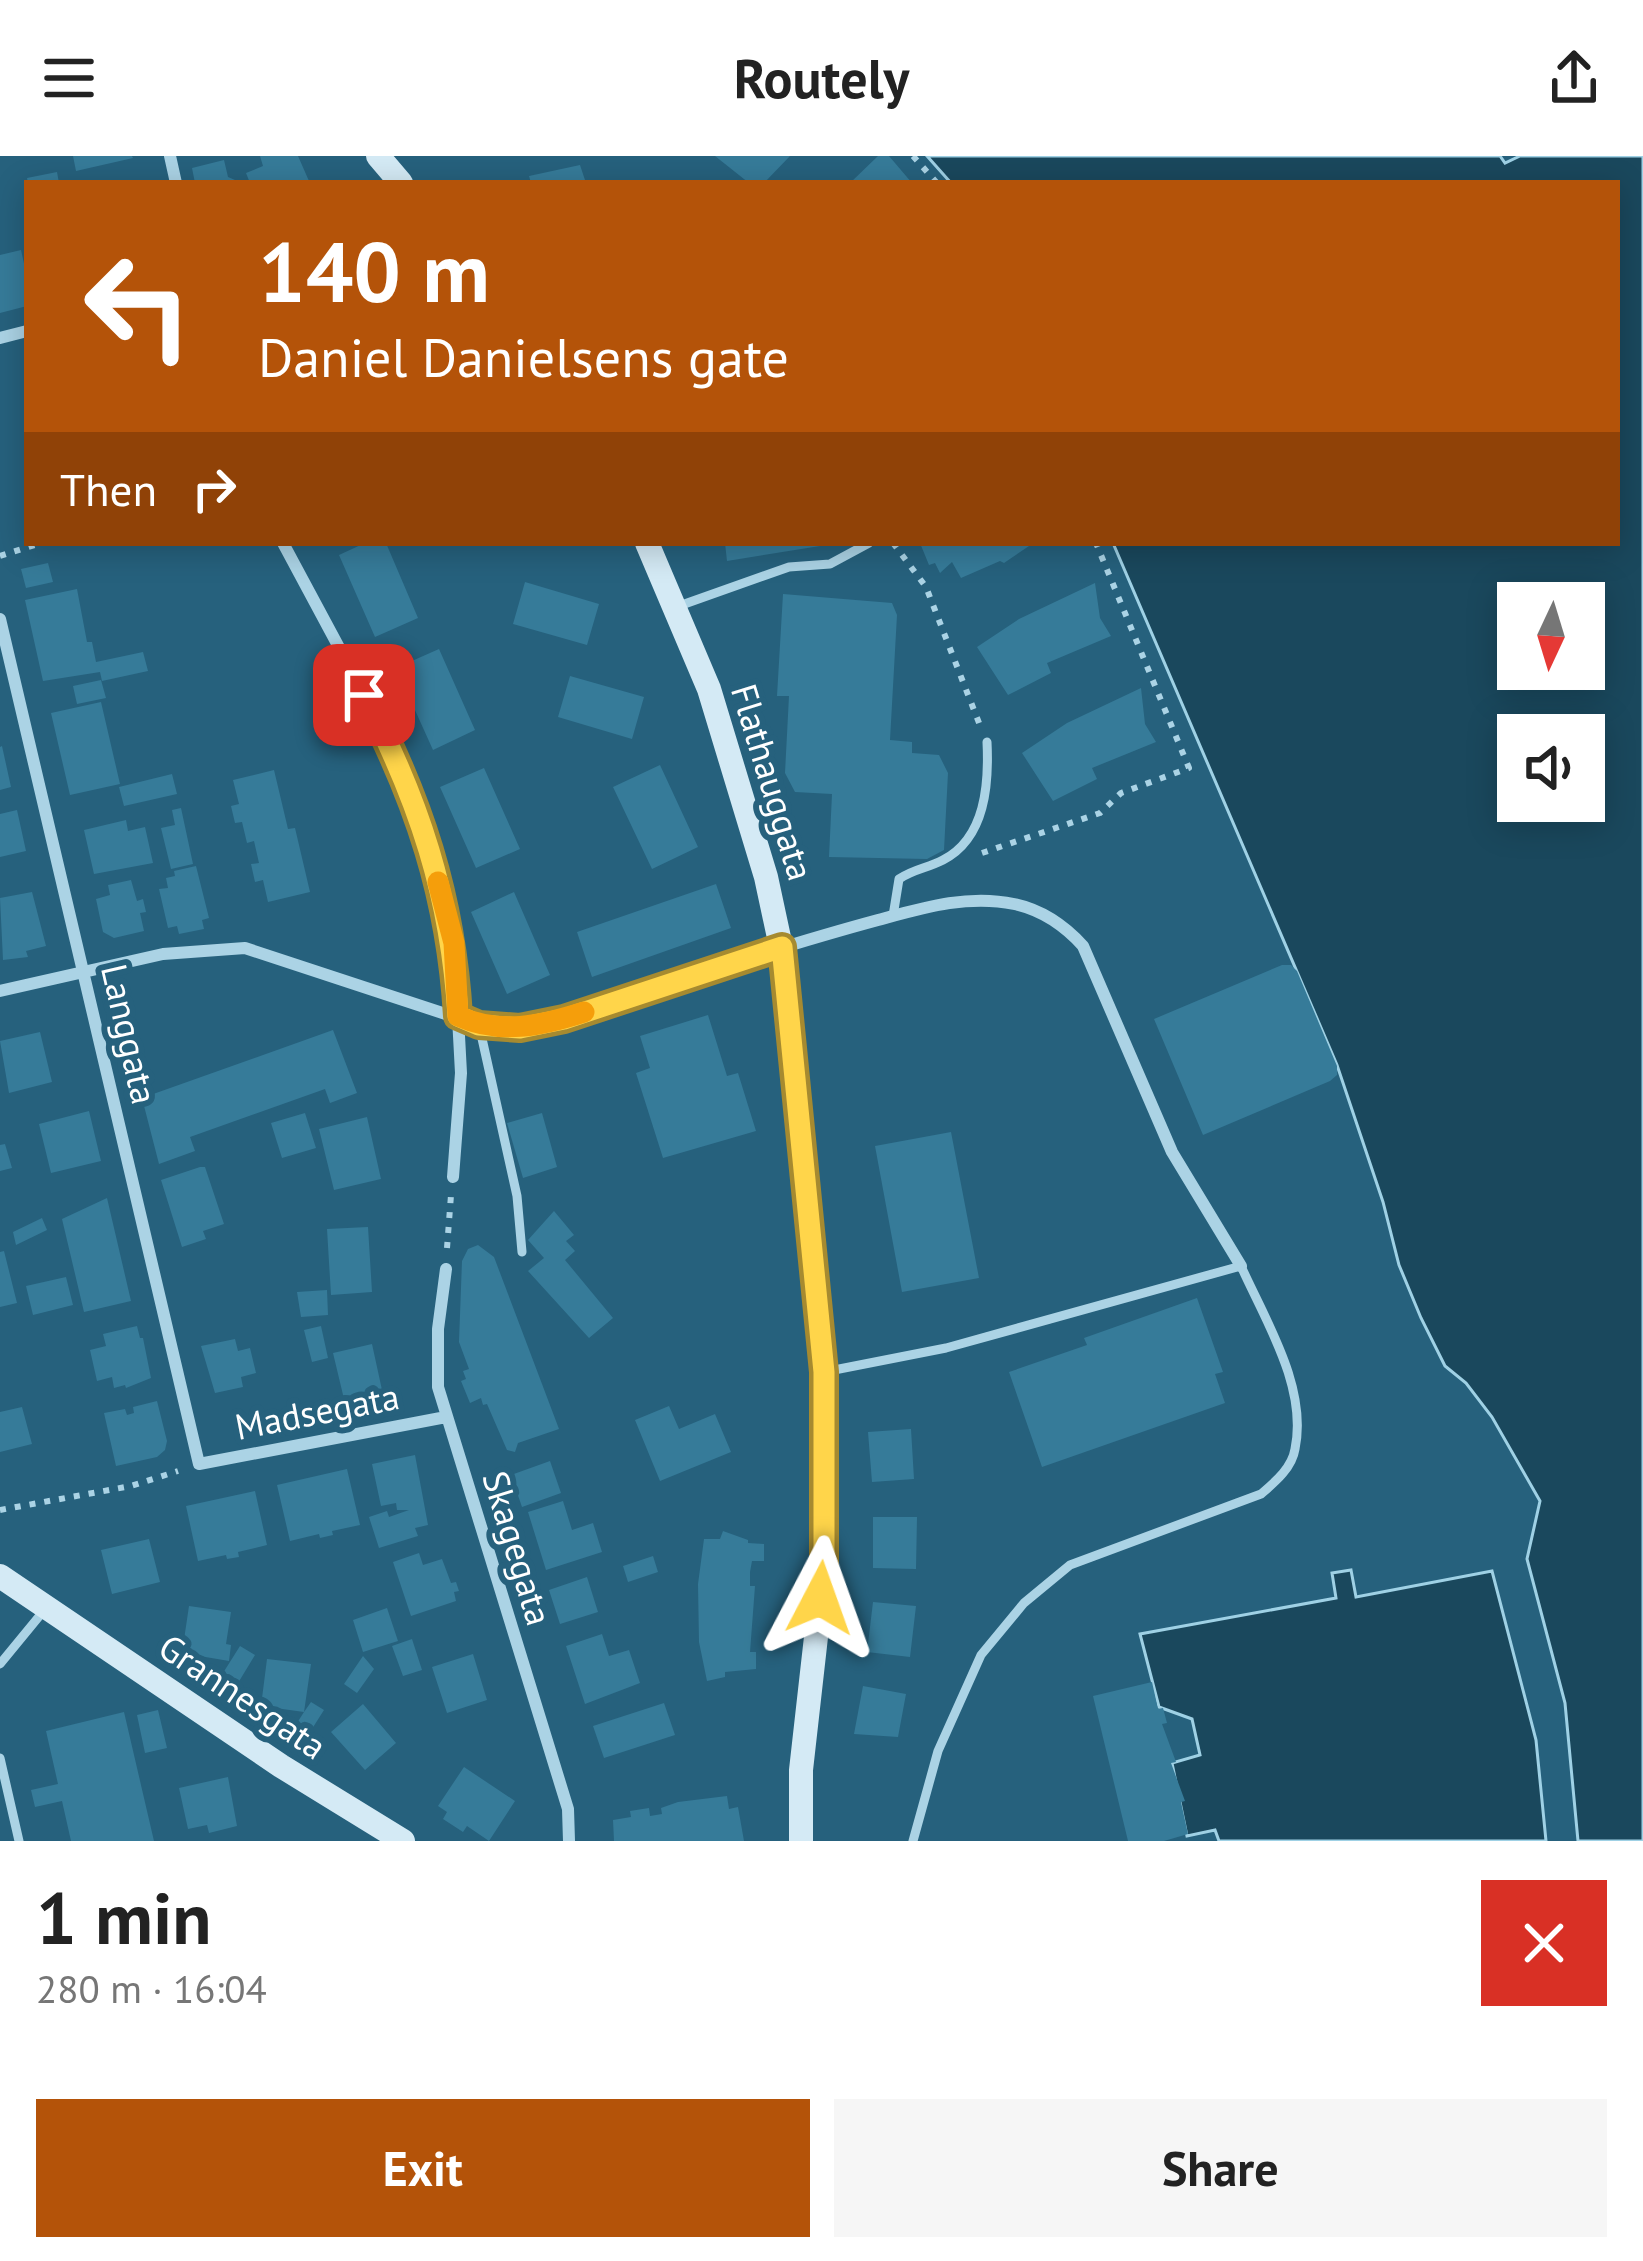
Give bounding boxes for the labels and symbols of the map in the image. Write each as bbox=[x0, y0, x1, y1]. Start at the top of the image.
north arrow bbox=[1497, 582, 1605, 690]
pin bbox=[313, 644, 415, 746]
street label: Flathauggata bbox=[721, 678, 825, 886]
street label: Langgata bbox=[91, 960, 169, 1108]
street label: Madsegata bbox=[231, 1372, 403, 1450]
street label: Skagegata bbox=[472, 1465, 564, 1631]
position arrow bbox=[757, 1535, 883, 1661]
street label: Grannesgata bbox=[150, 1623, 336, 1769]

